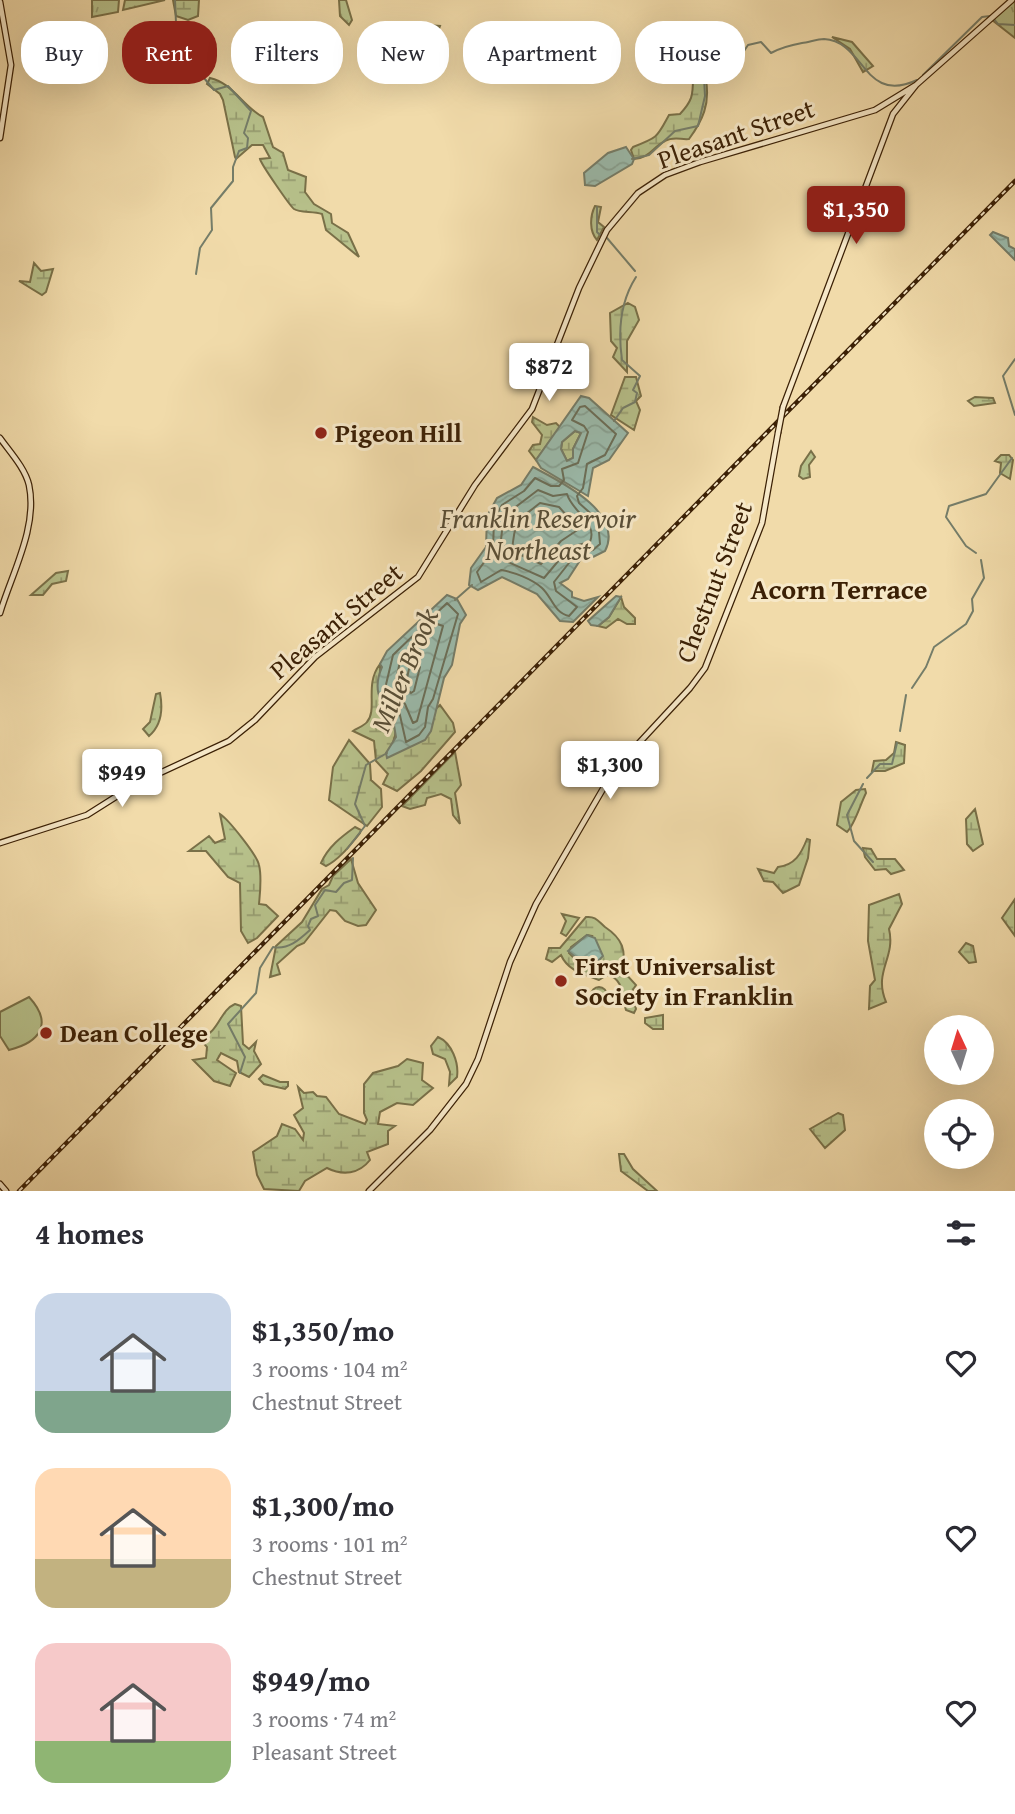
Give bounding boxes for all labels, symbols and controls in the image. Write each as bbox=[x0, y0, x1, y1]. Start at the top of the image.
chip: Buy bbox=[21, 21, 108, 84]
chip: Rent bbox=[122, 21, 217, 84]
chip: Filters bbox=[231, 21, 343, 84]
chip: New bbox=[357, 21, 449, 84]
chip: Apartment bbox=[463, 21, 621, 84]
chip: House bbox=[635, 21, 745, 84]
street label: Pleasant Street bbox=[652, 88, 820, 179]
pin: $1,350 bbox=[799, 187, 913, 246]
text: $1,350 bbox=[823, 192, 889, 225]
pin: $872 bbox=[508, 344, 590, 403]
text: $872 bbox=[525, 349, 573, 382]
place label: Pigeon Hill bbox=[335, 413, 462, 452]
marker: Pigeon Hill bbox=[313, 425, 329, 441]
street label: Chestnut Street bbox=[665, 496, 762, 668]
water label: Franklin Reservoir Northeast bbox=[439, 497, 638, 570]
street label: Pleasant Street bbox=[260, 553, 411, 688]
district label: Acorn Terrace bbox=[751, 568, 927, 609]
water label: Miller Brook bbox=[359, 602, 448, 738]
pin: $1,300 bbox=[553, 742, 667, 801]
text: $1,300 bbox=[577, 747, 643, 780]
pin: $949 bbox=[81, 750, 163, 809]
text: $949 bbox=[98, 755, 146, 788]
place label: First Universalist Society in Franklin bbox=[575, 946, 794, 1015]
marker: First Universalist Society in Franklin bbox=[553, 973, 569, 989]
place label: Dean College bbox=[60, 1013, 208, 1052]
north arrow bbox=[924, 1015, 994, 1085]
map controls bbox=[924, 1015, 994, 1169]
marker: Dean College bbox=[38, 1025, 54, 1041]
button: locate bbox=[924, 1099, 994, 1169]
text: 4 homes bbox=[35, 1211, 144, 1255]
icon: filters bbox=[942, 1214, 980, 1252]
text: $1,350/mo bbox=[252, 1308, 394, 1352]
icon: home bbox=[91, 1321, 175, 1405]
icon: heart bbox=[942, 1344, 980, 1382]
text: 3 rooms · 104 m² bbox=[252, 1352, 407, 1385]
text: Chestnut Street bbox=[252, 1385, 402, 1418]
text: $1,300/mo bbox=[252, 1483, 394, 1527]
icon: home bbox=[91, 1496, 175, 1580]
icon: heart bbox=[942, 1519, 980, 1557]
text: 3 rooms · 101 m² bbox=[252, 1527, 407, 1560]
text: Chestnut Street bbox=[252, 1560, 402, 1593]
text: $949/mo bbox=[252, 1658, 370, 1702]
icon: home bbox=[91, 1671, 175, 1755]
icon: heart bbox=[942, 1694, 980, 1732]
text: 3 rooms · 74 m² bbox=[252, 1702, 396, 1735]
text: Pleasant Street bbox=[252, 1735, 397, 1768]

